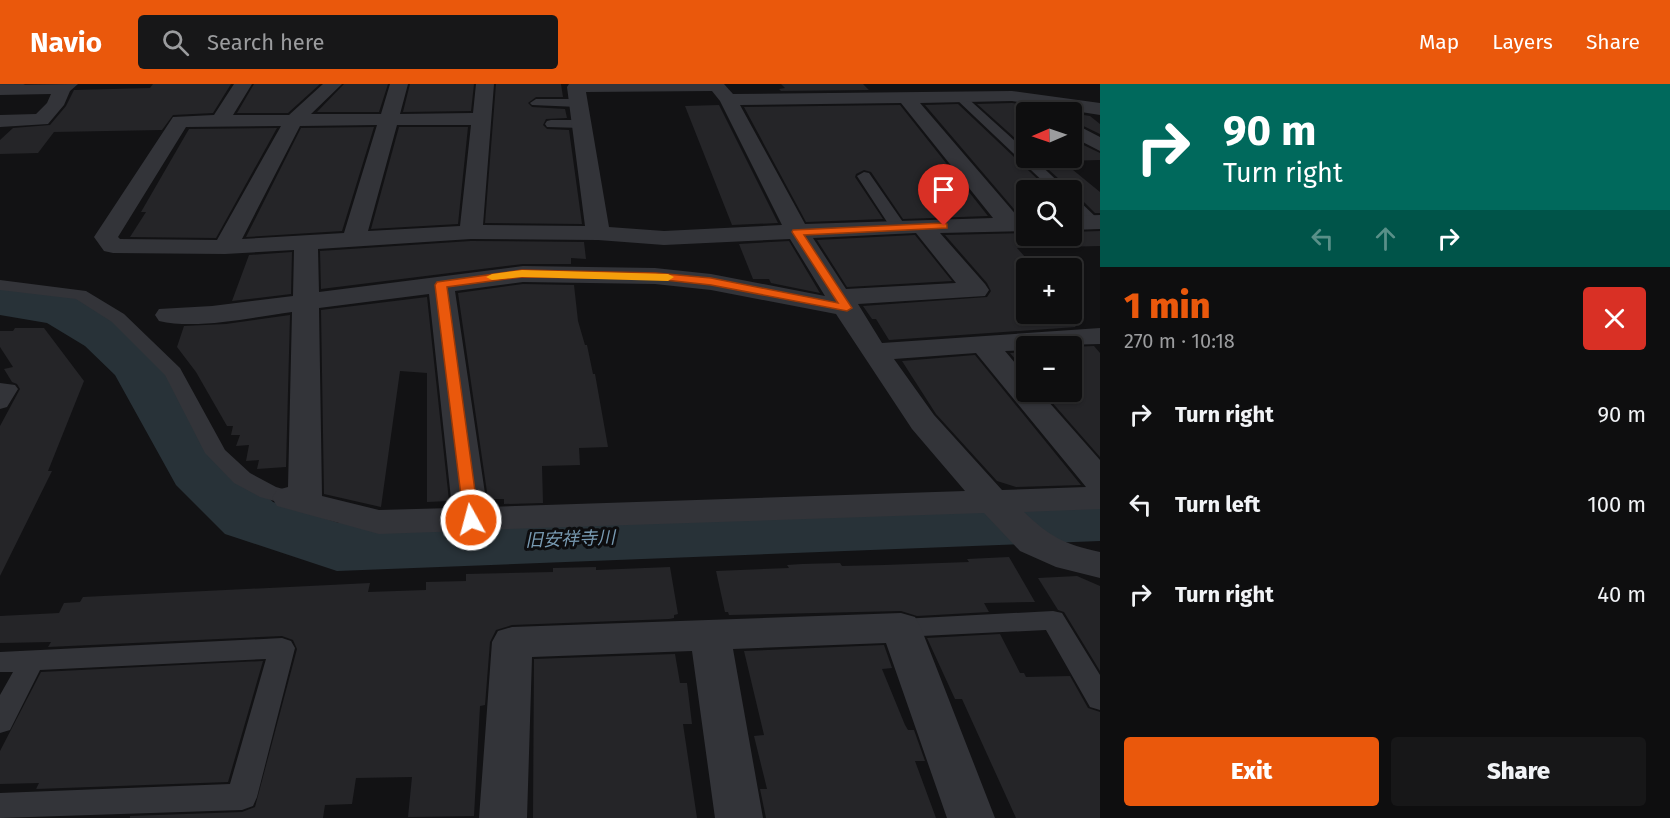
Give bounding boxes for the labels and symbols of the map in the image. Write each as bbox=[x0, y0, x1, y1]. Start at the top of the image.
north arrow bbox=[1016, 102, 1082, 168]
pin bbox=[918, 164, 969, 226]
position arrow bbox=[439, 488, 503, 552]
water label: 旧安祥寺川 bbox=[525, 526, 617, 552]

